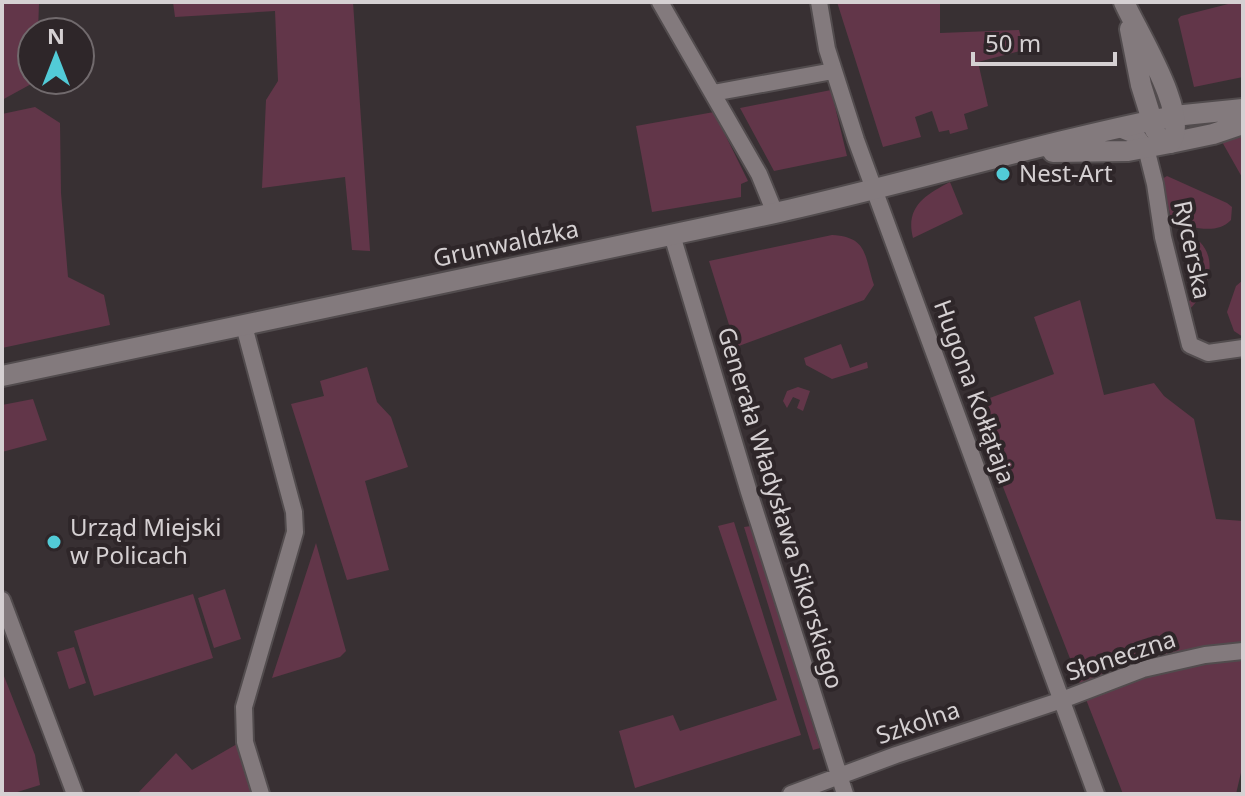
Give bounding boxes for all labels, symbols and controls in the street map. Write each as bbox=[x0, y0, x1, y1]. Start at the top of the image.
north arrow bbox=[16, 16, 96, 96]
scale bar bbox=[973, 16, 1115, 66]
text: N bbox=[47, 20, 65, 50]
text: 50 m bbox=[985, 26, 1041, 59]
place label: Nest-Art bbox=[1019, 156, 1113, 189]
marker: Nest-Art bbox=[994, 165, 1012, 183]
street label: Rycerska bbox=[1167, 197, 1220, 302]
street label: Grunwaldzka bbox=[430, 211, 581, 274]
street label: Hugona Kołłątaja bbox=[927, 295, 1024, 488]
street label: Generała Władysława Sikorskiego bbox=[711, 323, 852, 693]
place label: Urząd Miejski w Policach bbox=[70, 510, 221, 571]
marker: Urząd Miejski w Policach bbox=[45, 533, 63, 551]
street label: Słoneczna bbox=[1062, 621, 1180, 688]
street label: Szkolna bbox=[871, 692, 964, 751]

